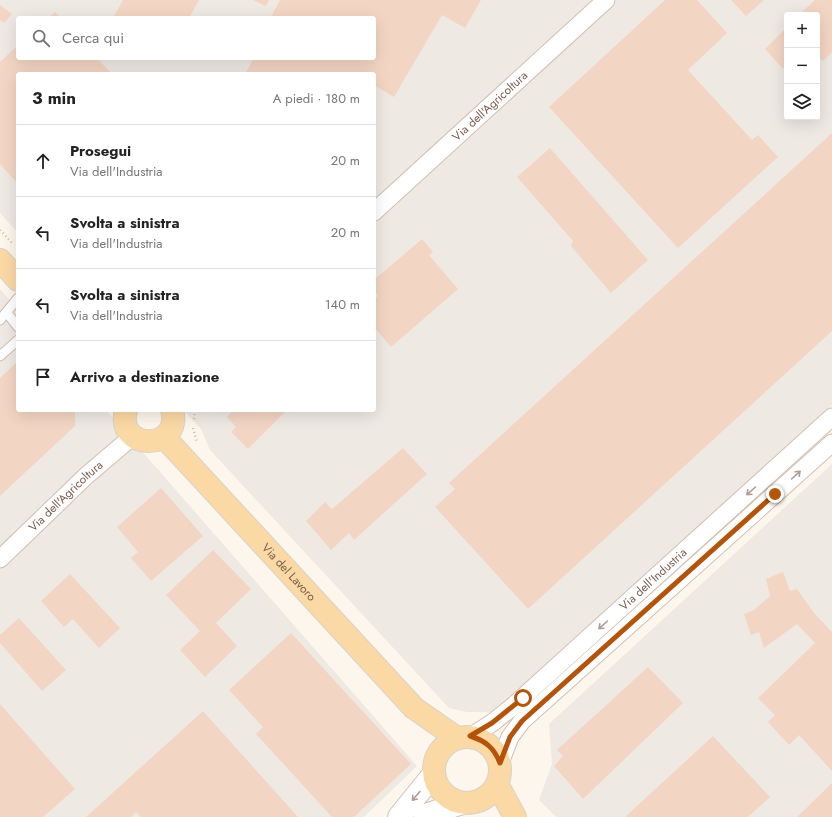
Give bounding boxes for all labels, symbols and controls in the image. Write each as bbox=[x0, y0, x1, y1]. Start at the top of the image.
map controls bbox=[784, 12, 820, 120]
button: + bbox=[784, 12, 820, 48]
search box bbox=[16, 16, 376, 60]
icon: search bbox=[30, 27, 52, 49]
text: Cerca qui bbox=[62, 27, 124, 49]
button: − bbox=[784, 48, 820, 84]
street label: Via dell'Agricoltura bbox=[448, 67, 532, 145]
button: layers bbox=[784, 84, 820, 120]
text: 3 min bbox=[32, 86, 76, 110]
text: A piedi · 180 m bbox=[273, 89, 360, 108]
text: Prosegui bbox=[70, 140, 131, 162]
icon: ahead bbox=[32, 150, 54, 172]
text: 20 m bbox=[331, 151, 360, 170]
text: Via dell'Industria bbox=[70, 162, 163, 181]
text: Svolta a sinistra bbox=[70, 212, 180, 234]
icon: left bbox=[32, 222, 54, 244]
text: 20 m bbox=[331, 223, 360, 242]
text: Via dell'Industria bbox=[70, 234, 163, 253]
text: Svolta a sinistra bbox=[70, 284, 180, 306]
icon: left bbox=[32, 294, 54, 316]
text: 140 m bbox=[325, 295, 360, 314]
text: Via dell'Industria bbox=[70, 306, 163, 325]
icon: arrive bbox=[32, 366, 54, 388]
text: Arrivo a destinazione bbox=[70, 366, 219, 388]
street label: Via dell'Agricoltura bbox=[24, 456, 107, 536]
one-way arrow bbox=[791, 470, 802, 479]
route end bbox=[766, 485, 784, 503]
one-way arrow bbox=[746, 486, 756, 495]
street label: Via del Lavoro bbox=[257, 539, 320, 606]
street label: Via dell'Industria bbox=[615, 544, 691, 615]
one-way arrow bbox=[598, 620, 608, 630]
route start bbox=[514, 689, 532, 707]
one-way arrow bbox=[412, 791, 421, 801]

